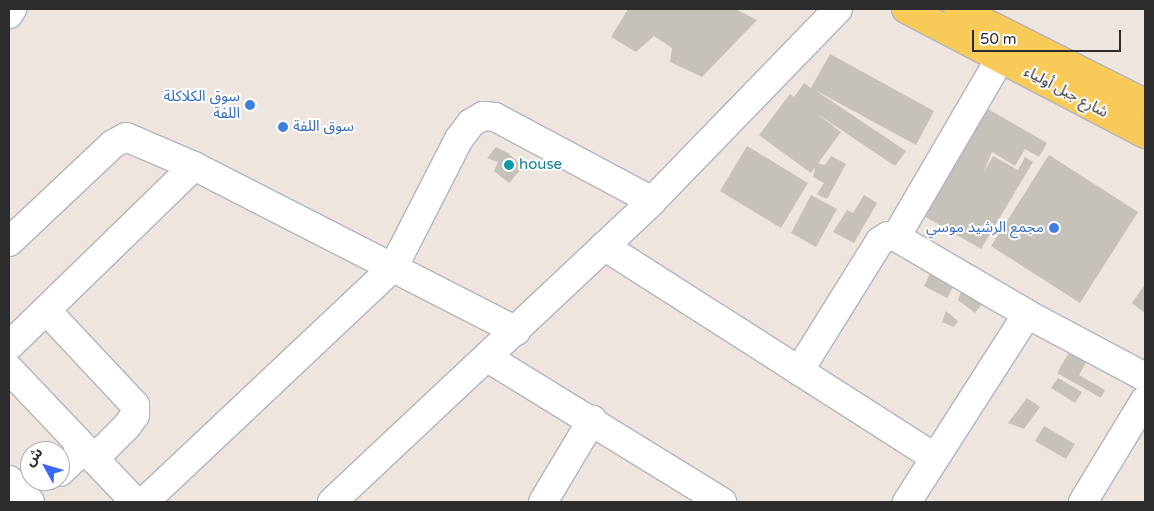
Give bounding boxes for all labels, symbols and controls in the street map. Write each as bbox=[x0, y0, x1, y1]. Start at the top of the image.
scale bar bbox=[974, 20, 1123, 52]
text: 50 m bbox=[980, 30, 1017, 48]
street label: شارع جبل أولياء bbox=[1021, 62, 1111, 122]
place label: سوق الكلاكلة اللفة bbox=[164, 87, 240, 122]
marker: سوق الكلاكلة اللفة bbox=[244, 99, 256, 111]
place label: سوق اللفة bbox=[293, 118, 354, 136]
marker: سوق اللفة bbox=[277, 121, 289, 133]
place label: house bbox=[519, 156, 562, 174]
marker: house bbox=[503, 159, 515, 171]
place label: مجمع الرشيد موسي bbox=[926, 219, 1044, 237]
marker: مجمع الرشيد موسي bbox=[1048, 222, 1060, 234]
north arrow bbox=[20, 441, 70, 491]
text: ش bbox=[21, 444, 46, 470]

